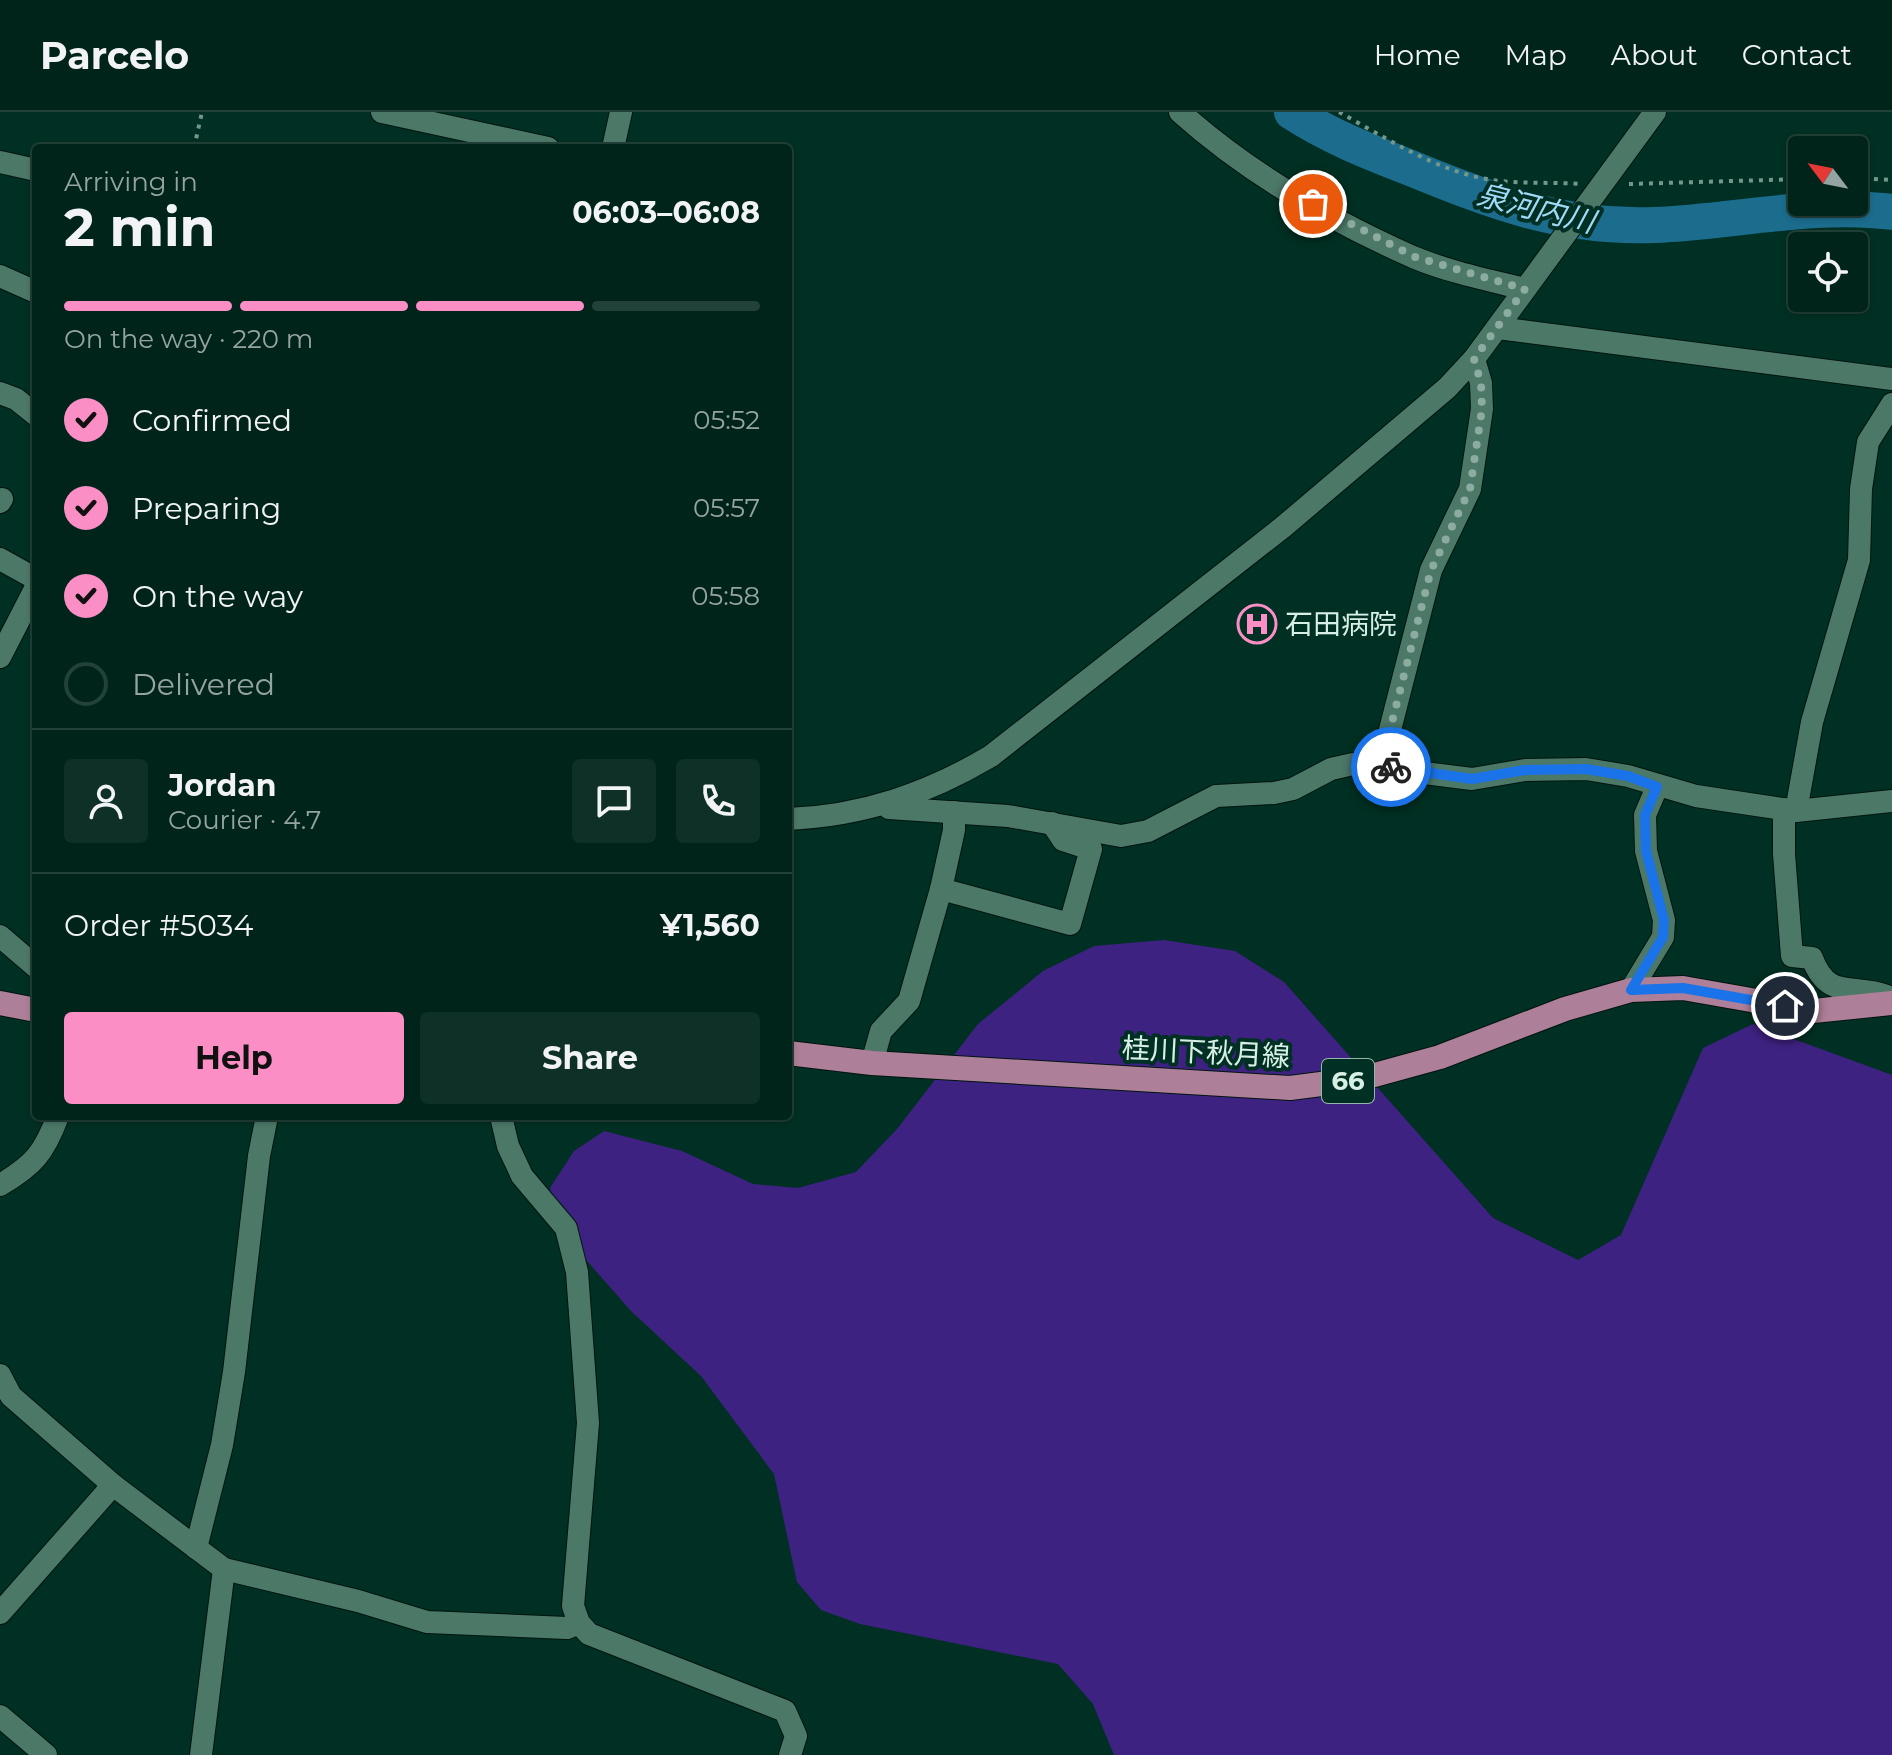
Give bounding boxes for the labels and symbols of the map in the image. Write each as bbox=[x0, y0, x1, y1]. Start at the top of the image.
north arrow bbox=[1788, 136, 1868, 216]
pin bbox=[1279, 170, 1347, 238]
water label: 泉河内川 bbox=[1473, 176, 1602, 241]
hospital icon: 石田病院 bbox=[1236, 603, 1278, 645]
place label: 石田病院 bbox=[1285, 607, 1397, 641]
courier bbox=[1351, 727, 1431, 807]
pin bbox=[1751, 972, 1819, 1040]
street label: 桂川下秋月線 bbox=[1121, 1031, 1291, 1073]
road number: 66 bbox=[1322, 1059, 1374, 1103]

